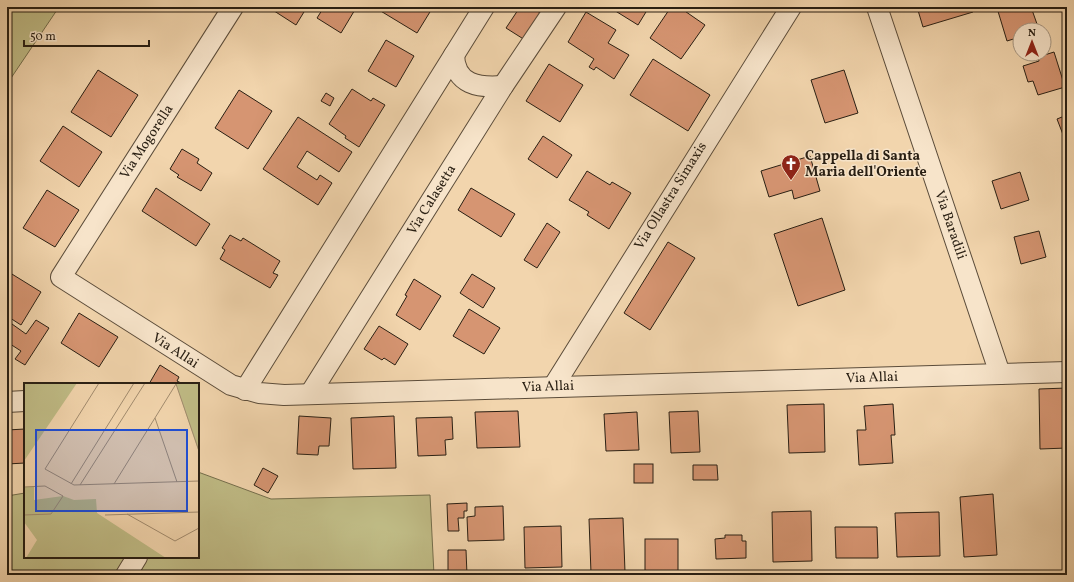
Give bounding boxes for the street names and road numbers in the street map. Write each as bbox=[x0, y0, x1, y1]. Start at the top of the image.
street label: Via Mogorella bbox=[116, 101, 178, 183]
street label: Via Ollastra Simaxis bbox=[630, 139, 712, 253]
street label: Via Calasetta bbox=[403, 161, 461, 239]
street label: Via Baradili bbox=[929, 188, 971, 262]
street label: Via Allai bbox=[148, 329, 202, 373]
street label: Via Allai bbox=[846, 368, 898, 388]
street label: Via Allai bbox=[522, 377, 574, 397]

